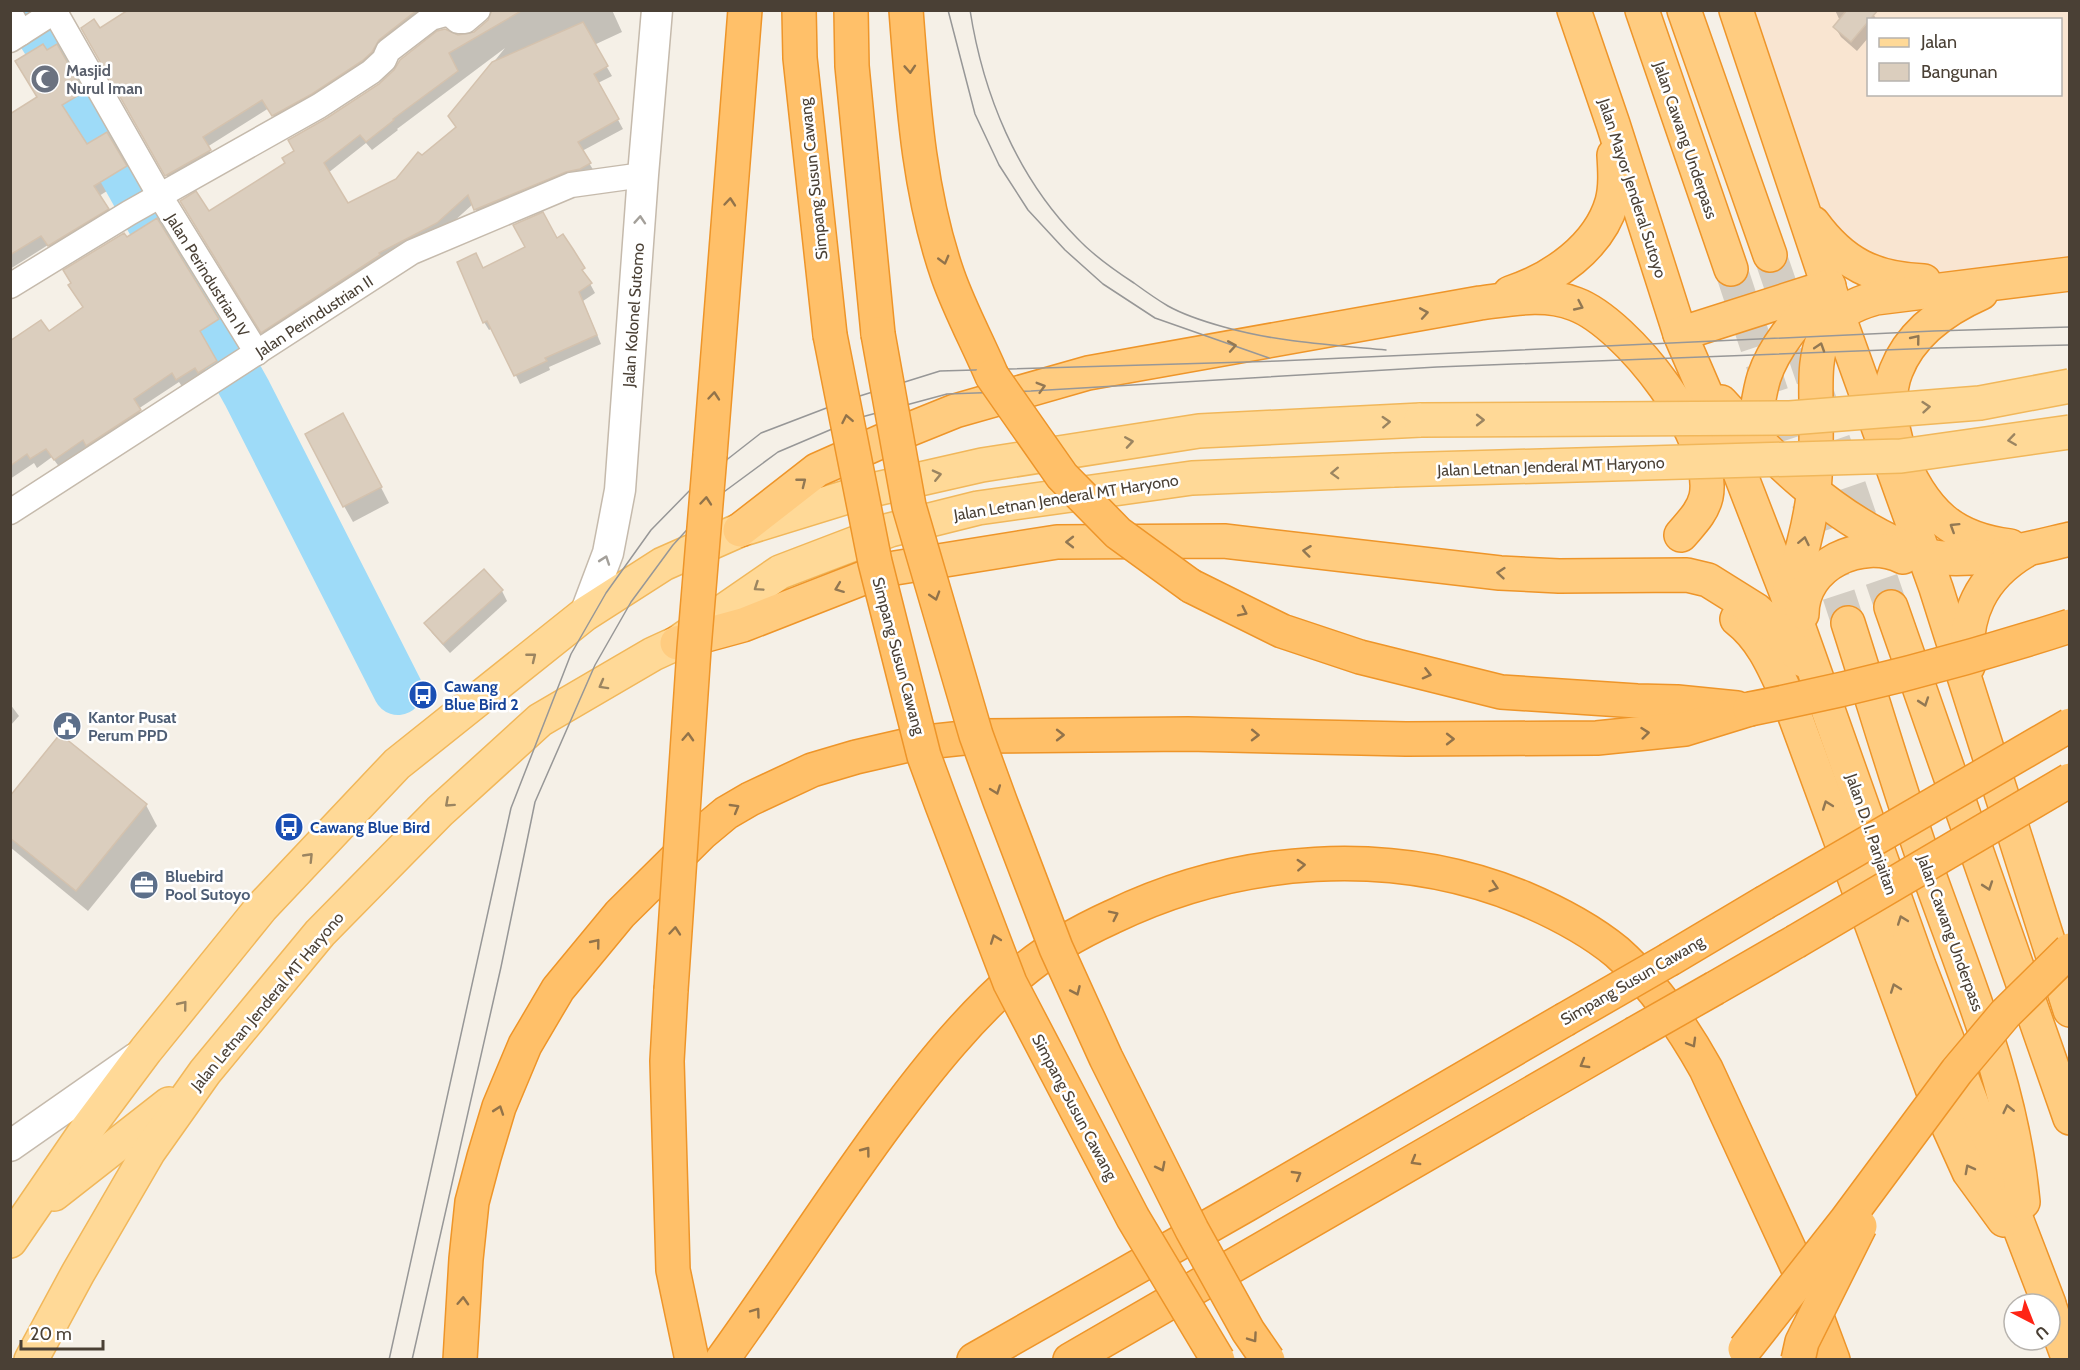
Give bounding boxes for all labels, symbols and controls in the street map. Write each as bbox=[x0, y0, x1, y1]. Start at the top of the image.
legend bbox=[1867, 18, 2062, 96]
text: Jalan bbox=[1920, 31, 1957, 53]
street label: Jalan Cawang Underpass bbox=[1649, 58, 1721, 222]
place label: Masjid Nurul Iman bbox=[66, 61, 143, 98]
text: Bangunan bbox=[1921, 61, 1998, 83]
mosque icon: Masjid Nurul Iman bbox=[29, 63, 61, 95]
one-way arrow bbox=[904, 64, 917, 73]
street label: Jalan Mayor Jenderal Sutoyo bbox=[1594, 95, 1671, 280]
street label: Simpang Susun Cawang bbox=[795, 96, 831, 261]
one-way arrow bbox=[723, 197, 736, 206]
street label: Jalan Perindustrian IV bbox=[161, 209, 253, 341]
one-way arrow bbox=[633, 216, 646, 225]
street label: Jalan Kolonel Sutomo bbox=[619, 242, 648, 389]
one-way arrow bbox=[937, 254, 949, 265]
street label: Jalan Perindustrian II bbox=[251, 271, 377, 362]
one-way arrow bbox=[1572, 299, 1583, 311]
one-way arrow bbox=[1419, 308, 1428, 320]
one-way arrow bbox=[1908, 334, 1919, 345]
one-way arrow bbox=[1226, 340, 1236, 353]
one-way arrow bbox=[1813, 343, 1825, 353]
one-way arrow bbox=[1035, 382, 1046, 394]
one-way arrow bbox=[707, 392, 720, 401]
one-way arrow bbox=[1922, 401, 1931, 414]
one-way arrow bbox=[1475, 414, 1484, 426]
one-way arrow bbox=[841, 415, 854, 425]
one-way arrow bbox=[1382, 415, 1391, 428]
one-way arrow bbox=[2007, 433, 2016, 445]
one-way arrow bbox=[1124, 436, 1134, 449]
street label: Jalan Letnan Jenderal MT Haryono bbox=[1436, 453, 1665, 480]
one-way arrow bbox=[1331, 466, 1340, 479]
one-way arrow bbox=[932, 470, 942, 483]
street label: Jalan Letnan Jenderal MT Haryono bbox=[951, 470, 1180, 525]
one-way arrow bbox=[796, 478, 807, 489]
one-way arrow bbox=[699, 496, 712, 505]
one-way arrow bbox=[1950, 523, 1960, 535]
one-way arrow bbox=[1066, 536, 1075, 548]
one-way arrow bbox=[1797, 536, 1810, 546]
one-way arrow bbox=[1302, 545, 1311, 558]
one-way arrow bbox=[598, 555, 611, 566]
one-way arrow bbox=[1496, 567, 1505, 580]
street label: Simpang Susun Cawang bbox=[868, 575, 929, 738]
one-way arrow bbox=[754, 580, 765, 591]
one-way arrow bbox=[834, 580, 845, 593]
one-way arrow bbox=[928, 590, 940, 601]
one-way arrow bbox=[1237, 605, 1248, 616]
one-way arrow bbox=[525, 654, 536, 665]
one-way arrow bbox=[1422, 666, 1432, 679]
place label: Cawang Blue Bird 2 bbox=[444, 677, 519, 714]
one-way arrow bbox=[599, 678, 609, 689]
bus stop icon: Cawang Blue Bird 2 bbox=[407, 679, 439, 711]
one-way arrow bbox=[1917, 696, 1930, 707]
place label: Kantor Pusat Perum PPD bbox=[88, 708, 177, 745]
public building icon: Kantor Pusat Perum PPD bbox=[51, 710, 83, 742]
one-way arrow bbox=[1640, 727, 1649, 740]
one-way arrow bbox=[1055, 729, 1064, 741]
one-way arrow bbox=[1250, 729, 1259, 742]
one-way arrow bbox=[682, 732, 695, 741]
one-way arrow bbox=[1445, 733, 1454, 745]
street label: Jalan D. I. Panjaitan bbox=[1842, 770, 1901, 897]
one-way arrow bbox=[989, 784, 1002, 795]
one-way arrow bbox=[445, 795, 456, 806]
one-way arrow bbox=[1822, 800, 1835, 811]
one-way arrow bbox=[729, 803, 739, 815]
bus stop icon: Cawang Blue Bird bbox=[273, 811, 305, 843]
place label: Cawang Blue Bird bbox=[310, 818, 430, 837]
street label: Jalan Cawang Underpass bbox=[1913, 852, 1988, 1014]
one-way arrow bbox=[302, 853, 313, 864]
one-way arrow bbox=[1297, 859, 1306, 872]
place label: Bluebird Pool Sutoyo bbox=[165, 867, 250, 904]
office icon: Bluebird Pool Sutoyo bbox=[128, 869, 160, 901]
one-way arrow bbox=[1488, 880, 1499, 892]
one-way arrow bbox=[1981, 881, 1994, 891]
street label: Jalan Letnan Jenderal MT Haryono bbox=[186, 908, 348, 1095]
one-way arrow bbox=[1108, 911, 1119, 923]
one-way arrow bbox=[1897, 915, 1910, 926]
one-way arrow bbox=[668, 927, 681, 936]
street label: Simpang Susun Cawang bbox=[1557, 931, 1708, 1029]
one-way arrow bbox=[989, 934, 1002, 945]
one-way arrow bbox=[589, 939, 600, 950]
one-way arrow bbox=[1890, 983, 1902, 994]
one-way arrow bbox=[1069, 985, 1081, 996]
one-way arrow bbox=[175, 1001, 186, 1012]
street label: Simpang Susun Cawang bbox=[1028, 1031, 1122, 1184]
one-way arrow bbox=[1685, 1037, 1696, 1047]
one-way arrow bbox=[1580, 1056, 1590, 1068]
one-way arrow bbox=[2002, 1104, 2015, 1114]
one-way arrow bbox=[491, 1105, 504, 1116]
one-way arrow bbox=[859, 1147, 870, 1158]
one-way arrow bbox=[1411, 1153, 1421, 1165]
one-way arrow bbox=[1153, 1160, 1165, 1171]
one-way arrow bbox=[1965, 1164, 1976, 1175]
one-way arrow bbox=[1291, 1171, 1301, 1183]
north arrow bbox=[2002, 1292, 2062, 1352]
one-way arrow bbox=[456, 1297, 469, 1306]
one-way arrow bbox=[749, 1308, 760, 1319]
scale bar bbox=[21, 1313, 104, 1351]
text: U bbox=[2031, 1322, 2052, 1344]
text: 20 m bbox=[30, 1323, 72, 1345]
one-way arrow bbox=[1246, 1332, 1257, 1343]

